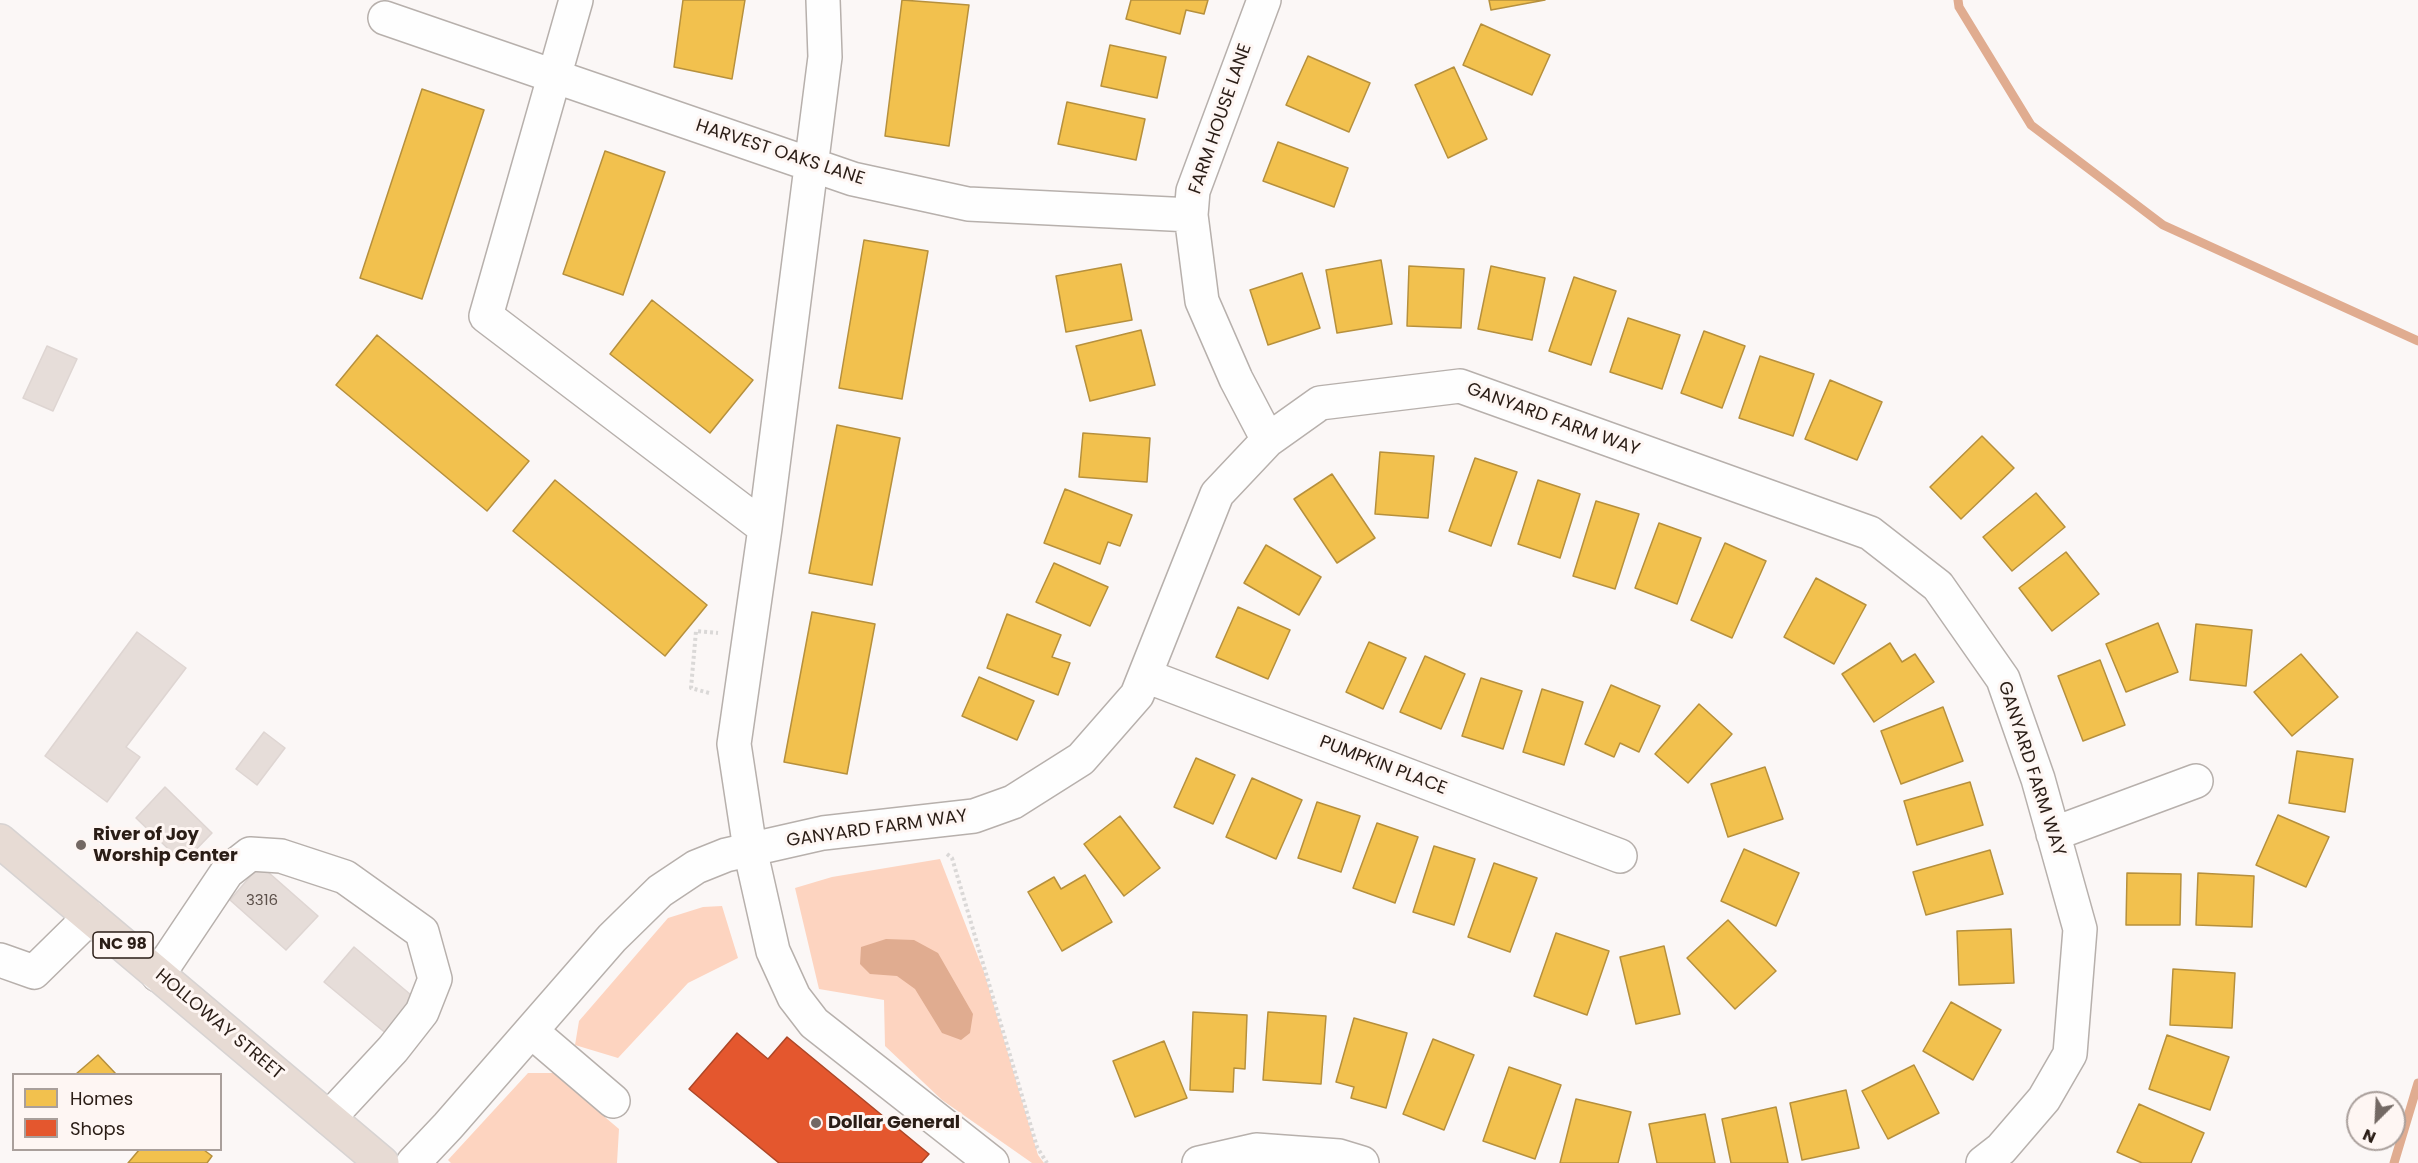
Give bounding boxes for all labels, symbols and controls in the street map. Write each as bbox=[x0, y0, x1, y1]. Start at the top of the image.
street label: FARM HOUSE LANE bbox=[1185, 41, 1257, 197]
street label: HARVEST OAKS LANE bbox=[693, 115, 867, 191]
street label: GANYARD FARM WAY bbox=[1464, 379, 1642, 461]
street label: GANYARD FARM WAY bbox=[1993, 679, 2069, 859]
street label: PUMPKIN PLACE bbox=[1316, 732, 1450, 800]
street label: GANYARD FARM WAY bbox=[785, 806, 969, 852]
place label: River of Joy Worship Center bbox=[93, 824, 238, 866]
marker: River of Joy Worship Center bbox=[74, 838, 88, 852]
house number: 3316 bbox=[246, 892, 278, 910]
road number: NC 98 bbox=[93, 932, 153, 958]
street label: HOLLOWAY STREET bbox=[150, 965, 288, 1085]
legend bbox=[12, 1073, 222, 1151]
text: Homes bbox=[70, 1086, 133, 1111]
north arrow bbox=[2346, 1091, 2406, 1151]
place label: Dollar General bbox=[828, 1112, 960, 1134]
text: Shops bbox=[70, 1116, 125, 1141]
marker: Dollar General bbox=[809, 1116, 823, 1130]
text: N bbox=[2359, 1123, 2379, 1149]

